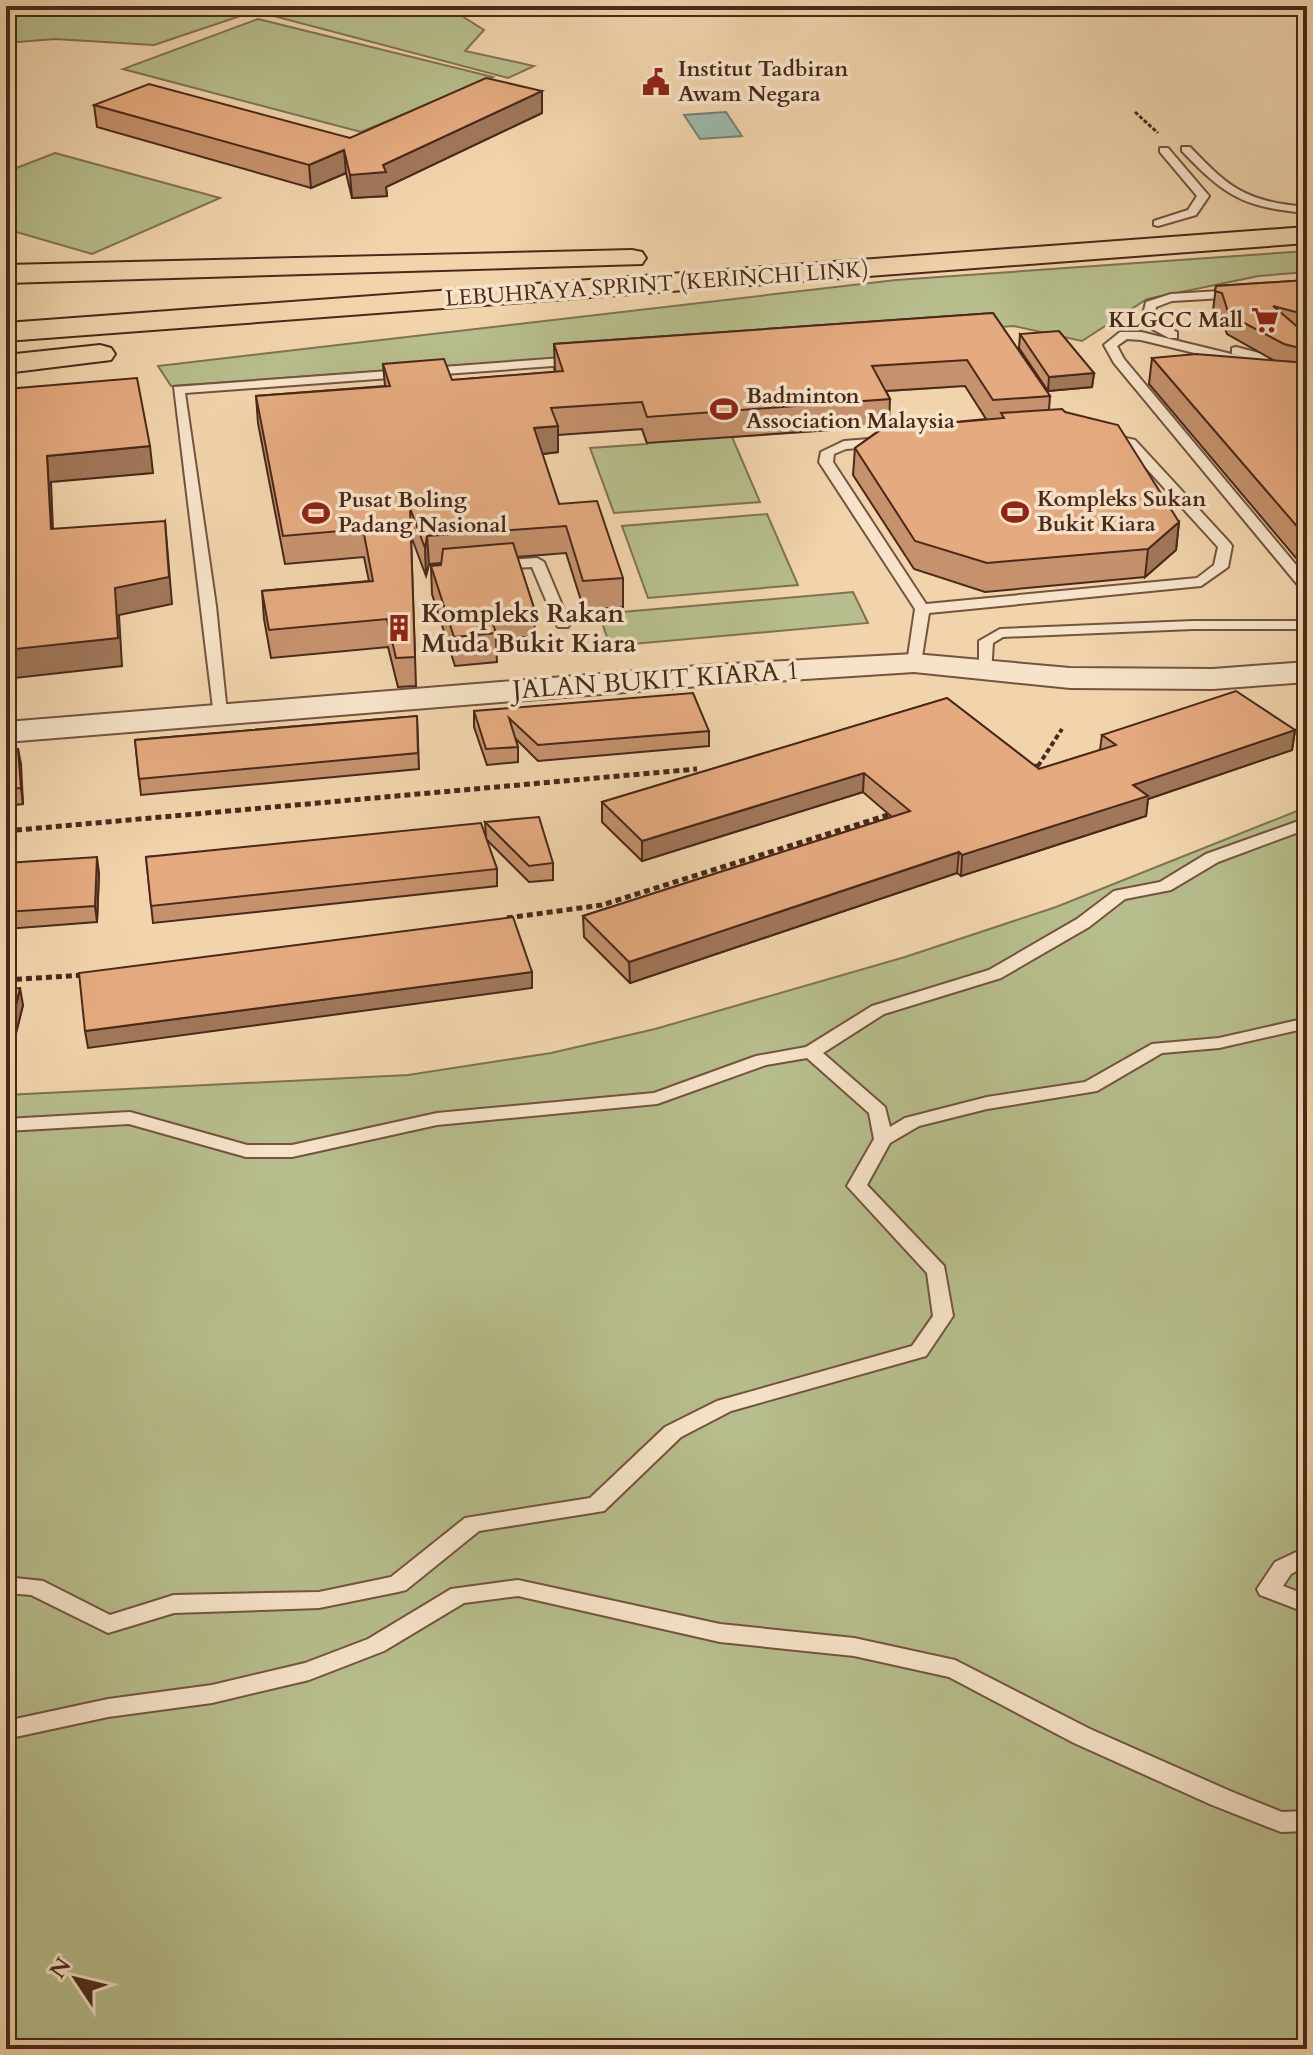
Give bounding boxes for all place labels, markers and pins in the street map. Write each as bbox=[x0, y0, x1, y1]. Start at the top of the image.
place label: Institut Tadbiran Awam Negara bbox=[678, 54, 849, 109]
public building icon: Institut Tadbiran Awam Negara bbox=[641, 67, 671, 97]
place label: KLGCC Mall bbox=[1108, 305, 1244, 335]
supermarket icon: KLGCC Mall bbox=[1250, 305, 1280, 335]
place label: Badminton Association Malaysia bbox=[746, 381, 955, 436]
sports icon: Badminton Association Malaysia bbox=[709, 394, 739, 424]
place label: Kompleks Sukan Bukit Kiara bbox=[1037, 484, 1206, 539]
place label: Pusat Boling Padang Nasional bbox=[338, 485, 508, 540]
sports icon: Kompleks Sukan Bukit Kiara bbox=[1000, 497, 1030, 527]
sports icon: Pusat Boling Padang Nasional bbox=[301, 498, 331, 528]
place label: Kompleks Rakan Muda Bukit Kiara bbox=[421, 596, 637, 661]
building icon: Kompleks Rakan Muda Bukit Kiara bbox=[384, 613, 414, 643]

